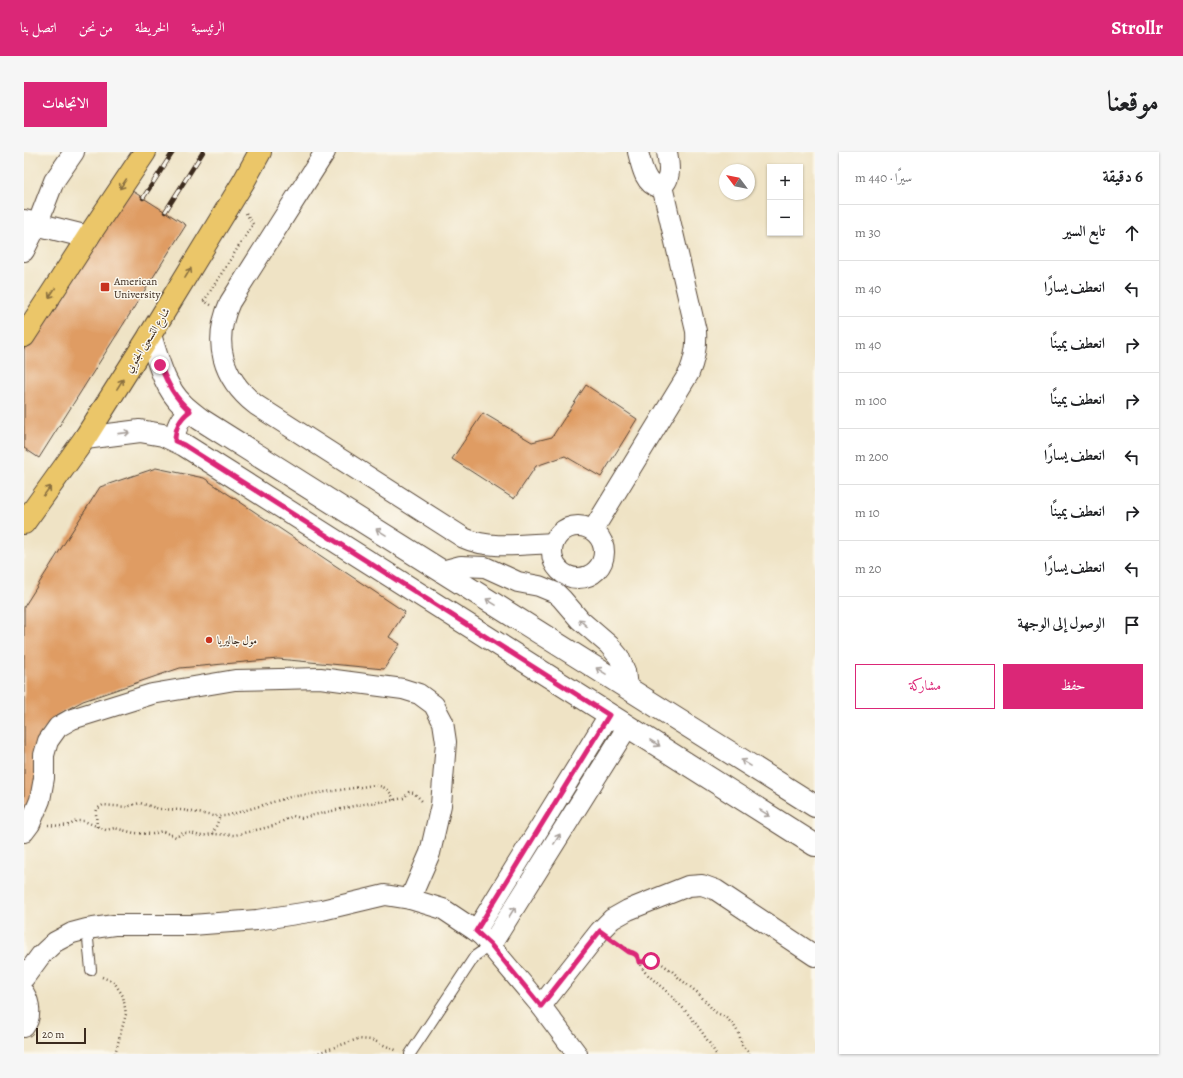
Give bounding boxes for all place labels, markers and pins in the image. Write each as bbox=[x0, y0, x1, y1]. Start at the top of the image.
place label: American University bbox=[113, 274, 160, 302]
marker: American University bbox=[99, 281, 111, 293]
place label: مول جاليريا bbox=[217, 633, 257, 648]
marker: مول جاليريا bbox=[204, 635, 214, 645]

